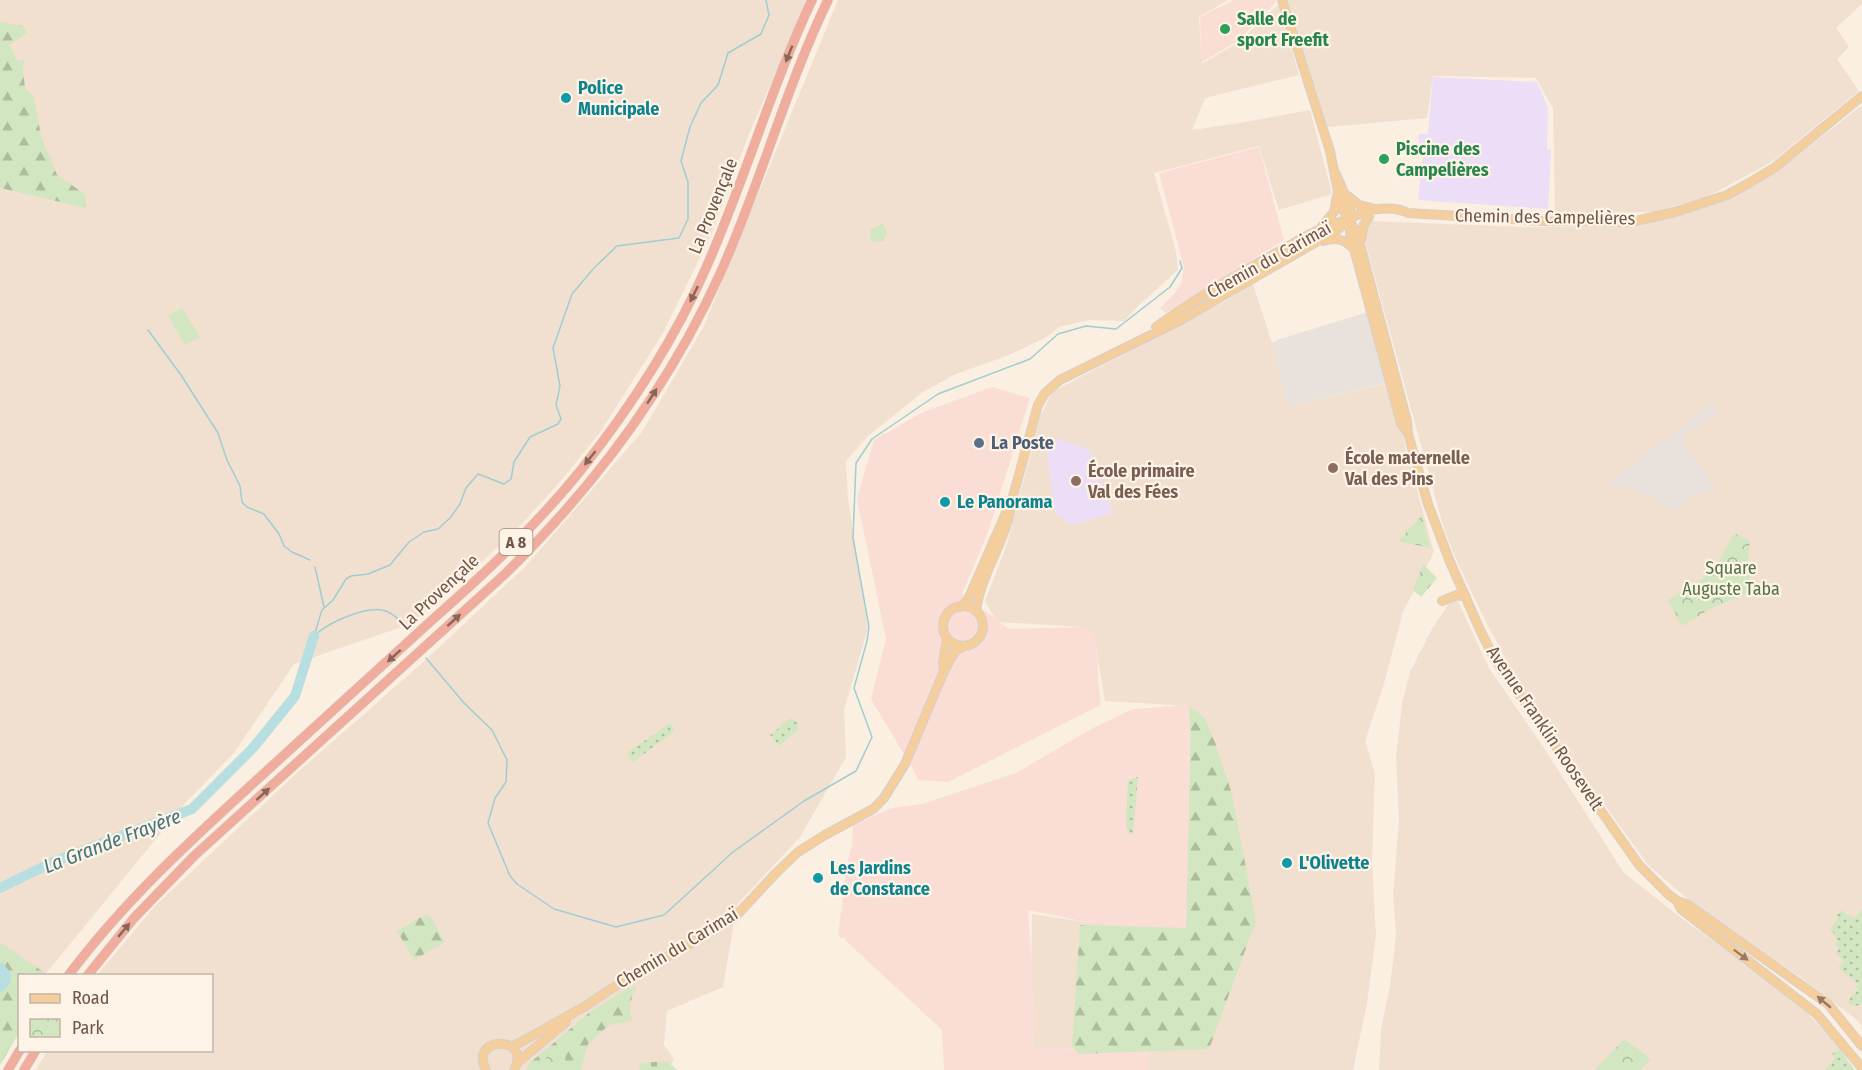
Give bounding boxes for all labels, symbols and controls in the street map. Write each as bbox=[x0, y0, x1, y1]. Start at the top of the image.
place label: Salle de sport Freefit bbox=[1237, 8, 1329, 51]
marker: Salle de sport Freefit bbox=[1218, 22, 1232, 36]
one-way arrow bbox=[784, 45, 793, 63]
place label: Police Municipale bbox=[578, 77, 659, 120]
marker: Police Municipale bbox=[559, 91, 573, 105]
place label: Piscine des Campelières bbox=[1396, 138, 1489, 181]
marker: Piscine des Campelières bbox=[1377, 152, 1391, 166]
street label: La Provençale bbox=[684, 155, 742, 257]
street label: Chemin des Campelières bbox=[1455, 204, 1636, 230]
street label: Chemin du Carimaï bbox=[1203, 217, 1335, 303]
one-way arrow bbox=[689, 285, 699, 302]
one-way arrow bbox=[646, 389, 658, 405]
place label: La Poste bbox=[991, 432, 1054, 454]
marker: La Poste bbox=[972, 436, 986, 450]
place label: École maternelle Val des Pins bbox=[1344, 446, 1470, 490]
one-way arrow bbox=[584, 450, 597, 466]
place label: École primaire Val des Fées bbox=[1087, 459, 1195, 503]
marker: École maternelle Val des Pins bbox=[1326, 461, 1340, 475]
marker: École primaire Val des Fées bbox=[1069, 474, 1083, 488]
place label: Le Panorama bbox=[957, 491, 1053, 513]
marker: Le Panorama bbox=[938, 495, 952, 509]
road number: A 8 bbox=[500, 529, 532, 555]
street label: La Provençale bbox=[395, 549, 484, 635]
park label: Square Auguste Taba bbox=[1682, 557, 1780, 600]
one-way arrow bbox=[446, 613, 461, 627]
street label: Avenue Franklin Roosevelt bbox=[1482, 642, 1608, 814]
one-way arrow bbox=[387, 648, 401, 662]
one-way arrow bbox=[255, 788, 270, 801]
water label: La Grande Frayère bbox=[40, 804, 185, 878]
place label: L'Olivette bbox=[1299, 852, 1369, 874]
marker: L'Olivette bbox=[1280, 856, 1294, 870]
place label: Les Jardins de Constance bbox=[830, 857, 930, 900]
marker: Les Jardins de Constance bbox=[811, 871, 825, 885]
street label: Chemin du Carimaï bbox=[612, 903, 742, 993]
one-way arrow bbox=[117, 922, 130, 938]
one-way arrow bbox=[1733, 948, 1748, 960]
legend bbox=[18, 974, 213, 1052]
text: Road bbox=[72, 987, 109, 1009]
one-way arrow bbox=[1817, 996, 1832, 1009]
text: Park bbox=[72, 1017, 105, 1039]

